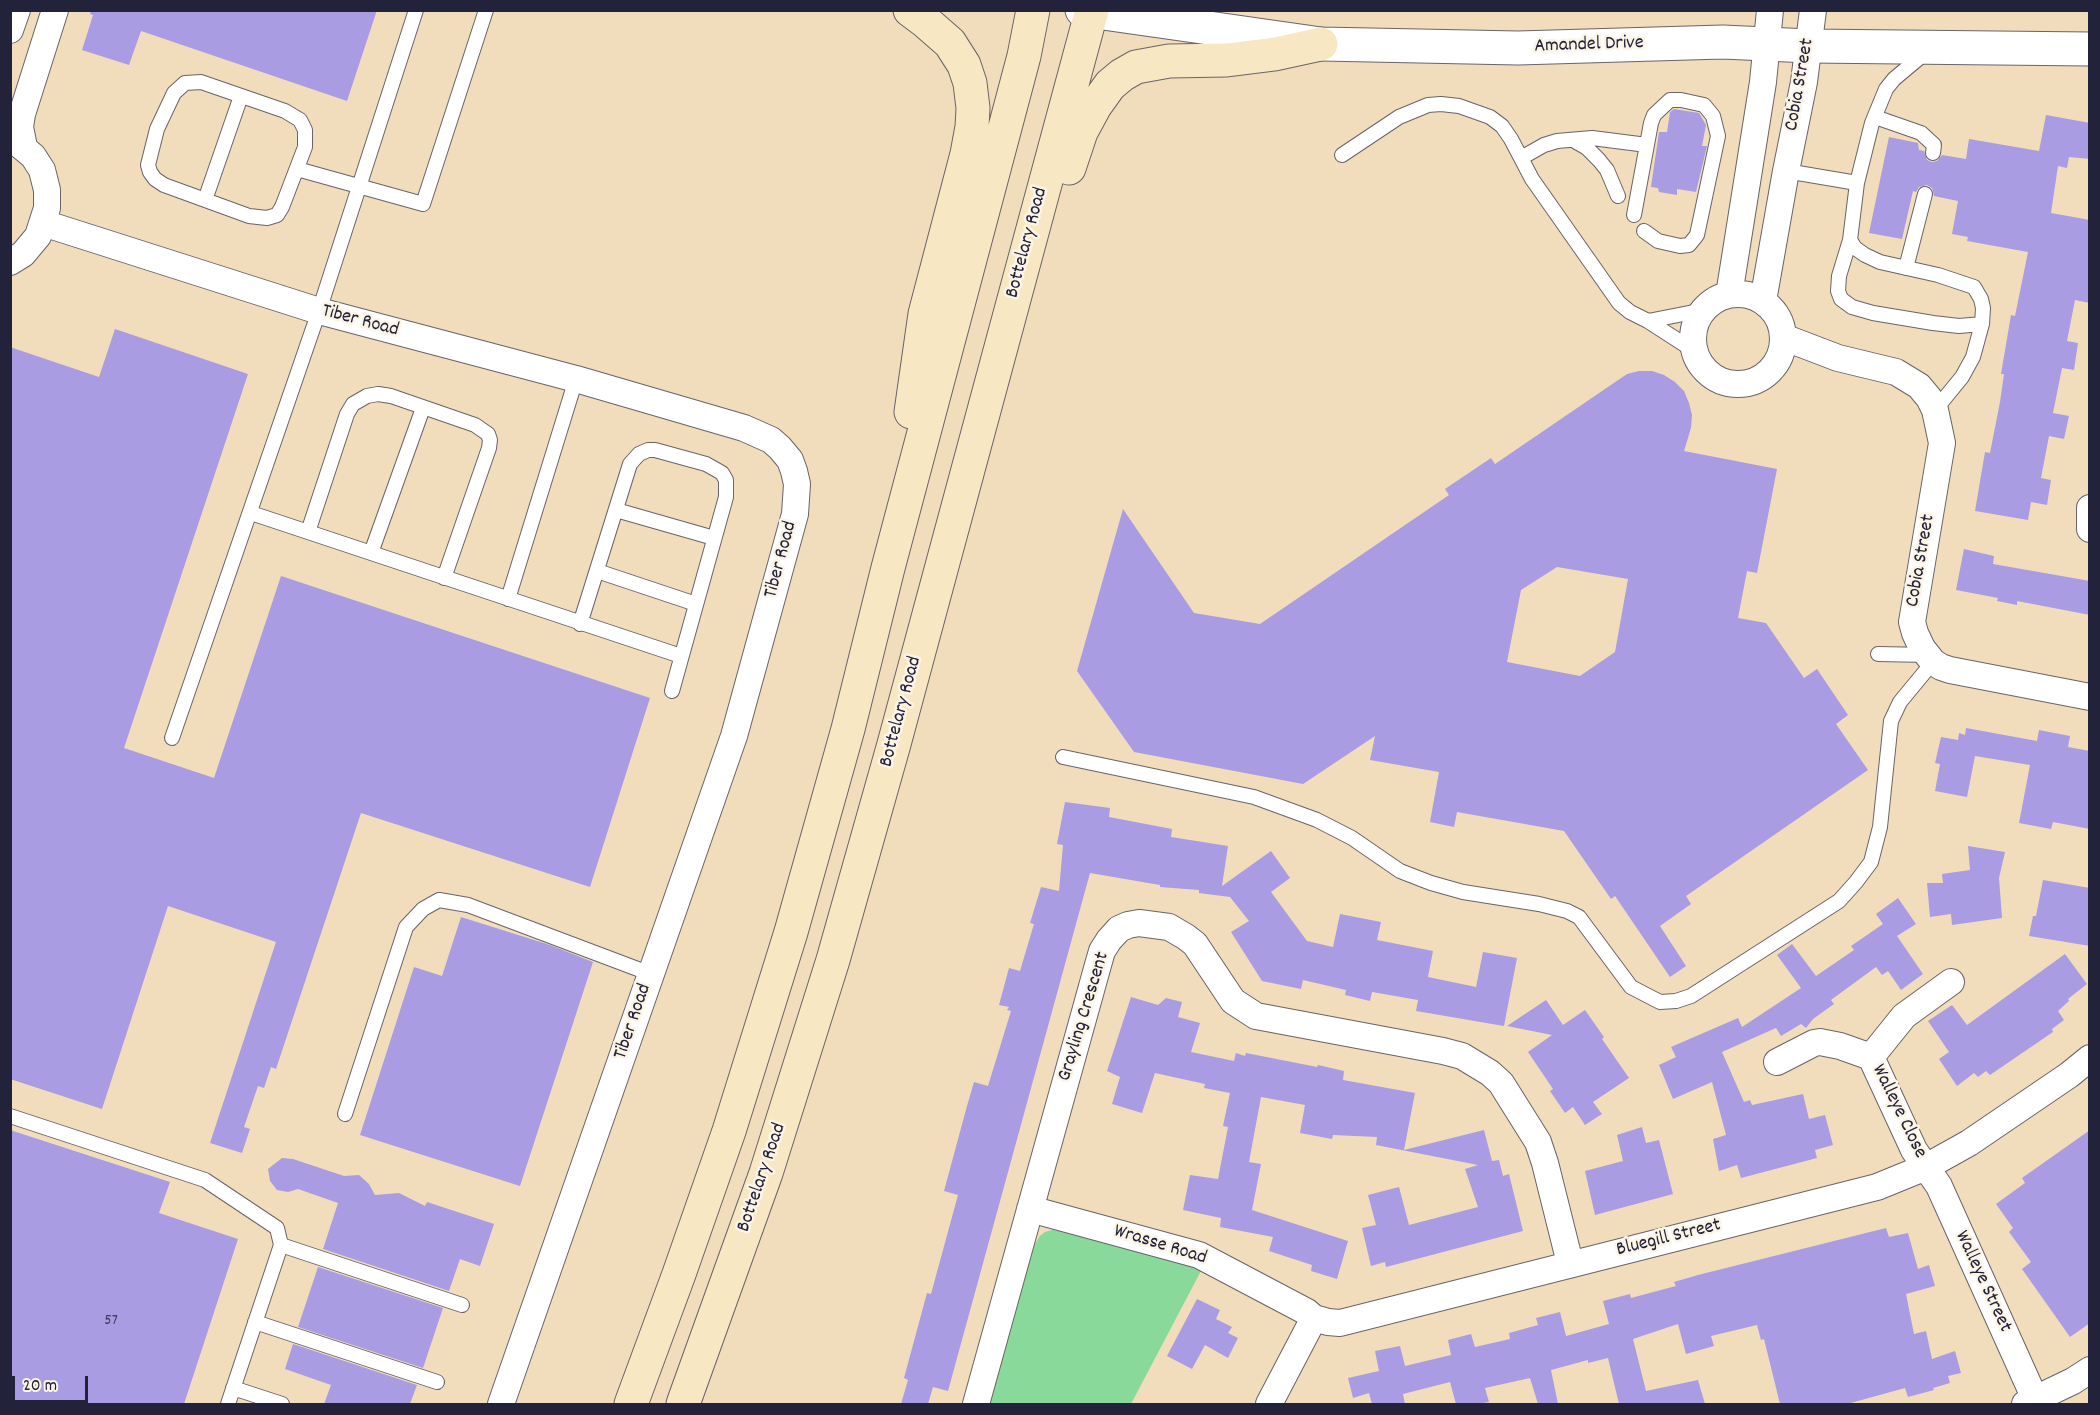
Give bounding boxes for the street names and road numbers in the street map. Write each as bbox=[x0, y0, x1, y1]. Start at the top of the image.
street label: Amandel Drive bbox=[1534, 32, 1644, 60]
street label: Cobia Street bbox=[1781, 37, 1821, 133]
street label: Bottelary Road bbox=[1002, 185, 1054, 301]
street label: Tiber Road bbox=[319, 300, 401, 344]
street label: Cobia Street bbox=[1902, 513, 1942, 609]
street label: Tiber Road bbox=[760, 519, 804, 601]
street label: Bottelary Road bbox=[876, 654, 928, 770]
street label: Grayling Crescent bbox=[1054, 949, 1116, 1085]
street label: Tiber Road bbox=[610, 981, 658, 1063]
street label: Walleye Close bbox=[1865, 1061, 1931, 1163]
street label: Bottelary Road bbox=[733, 1120, 793, 1236]
street label: Bluegill Street bbox=[1614, 1214, 1724, 1264]
street label: Wrasse Road bbox=[1111, 1221, 1209, 1271]
street label: Walleye Street bbox=[1948, 1227, 2016, 1337]

